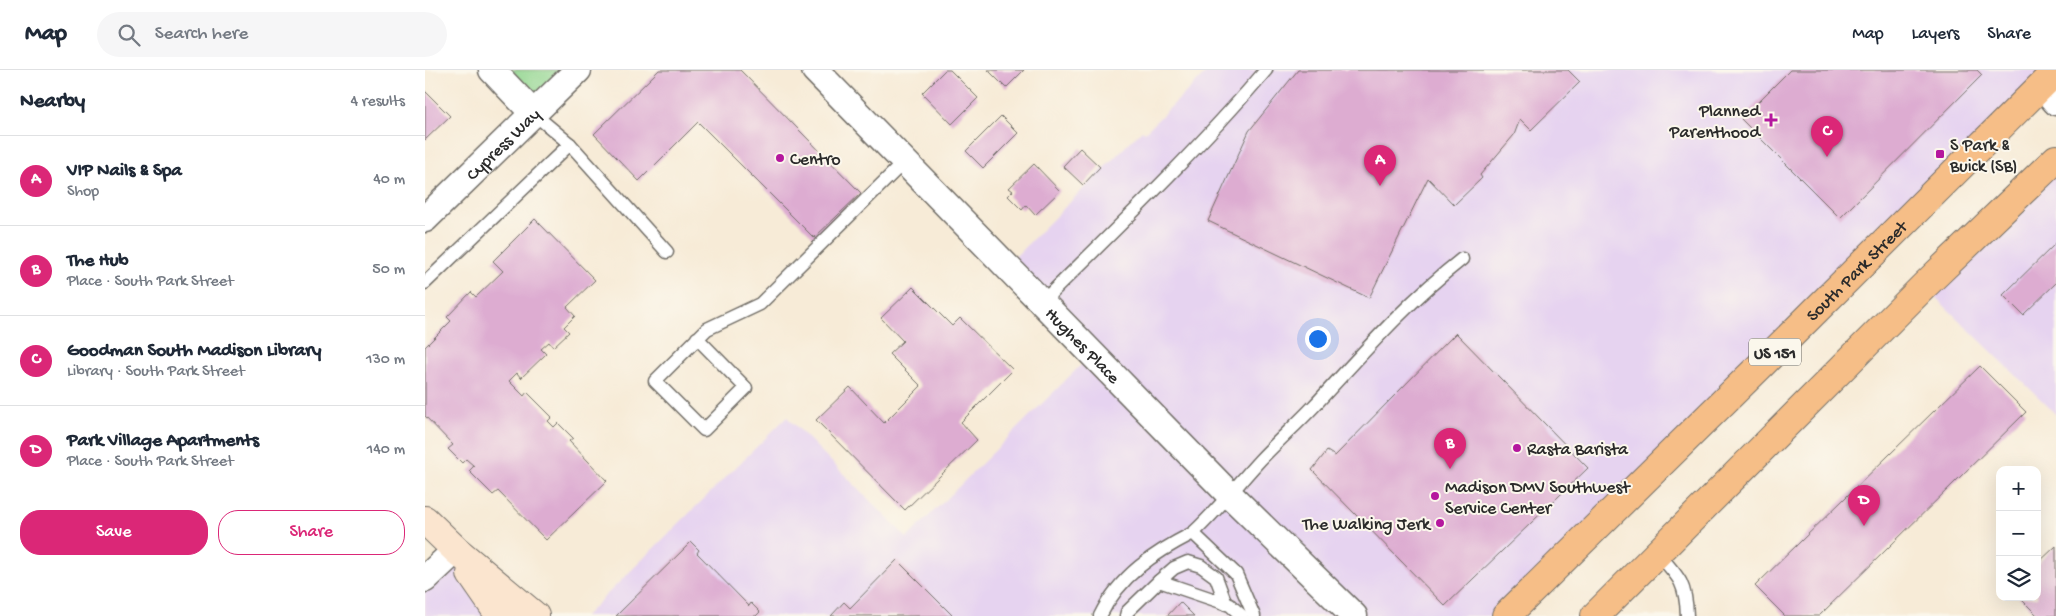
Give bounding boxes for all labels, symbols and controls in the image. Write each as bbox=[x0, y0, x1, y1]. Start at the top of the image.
search box bbox=[97, 12, 447, 57]
text: Map bbox=[25, 20, 67, 49]
icon: search bbox=[115, 21, 143, 49]
text: Search here bbox=[155, 23, 248, 46]
text: Map bbox=[1852, 24, 1884, 45]
text: Layers bbox=[1912, 24, 1959, 45]
text: Share bbox=[1987, 24, 2031, 45]
text: Nearby bbox=[20, 90, 85, 115]
text: 4 results bbox=[350, 93, 405, 112]
place label: Planned Parenthood bbox=[1669, 102, 1761, 144]
street label: Cypress Way bbox=[463, 105, 546, 186]
marker: Planned Parenthood bbox=[1764, 113, 1778, 127]
pin: C bbox=[1811, 116, 1843, 157]
place label: S Park & Buick (SB) bbox=[1949, 136, 2018, 178]
pin: A bbox=[1364, 145, 1396, 186]
marker: S Park & Buick (SB) bbox=[1934, 148, 1946, 160]
place label: Centro bbox=[790, 150, 841, 171]
marker: Centro bbox=[774, 152, 786, 164]
text: VIP Nails & Spa bbox=[67, 160, 182, 183]
text: A bbox=[31, 171, 41, 190]
text: 40 m bbox=[373, 171, 405, 190]
text: Shop bbox=[67, 183, 99, 202]
street label: South Park Street bbox=[1803, 216, 1914, 327]
text: The Hub bbox=[67, 250, 129, 273]
text: B bbox=[32, 261, 40, 280]
text: 50 m bbox=[372, 261, 405, 280]
text: Place · South Park Street bbox=[67, 273, 234, 292]
street label: Hughes Place bbox=[1040, 304, 1124, 389]
your location bbox=[1305, 326, 1331, 352]
road number: US 151 bbox=[1749, 338, 1801, 366]
text: Goodman South Madison Library bbox=[67, 340, 321, 363]
text: C bbox=[32, 351, 40, 370]
text: 130 m bbox=[366, 351, 405, 370]
text: Library · South Park Street bbox=[67, 363, 245, 382]
pin: B bbox=[1434, 428, 1466, 469]
text: Park Village Apartments bbox=[67, 430, 259, 453]
place label: Rasta Barista bbox=[1527, 440, 1629, 461]
text: D bbox=[31, 441, 41, 460]
text: 140 m bbox=[367, 441, 405, 460]
marker: Rasta Barista bbox=[1511, 442, 1523, 454]
text: Place · South Park Street bbox=[67, 453, 234, 472]
map controls bbox=[1996, 466, 2041, 601]
button: + bbox=[1996, 466, 2041, 511]
place label: Madison DMV Southwest Service Center bbox=[1445, 478, 1631, 520]
pin: D bbox=[1848, 485, 1880, 526]
marker: Madison DMV Southwest Service Center bbox=[1429, 490, 1441, 502]
button: Save bbox=[20, 510, 208, 555]
button: Share bbox=[218, 510, 405, 555]
button: − bbox=[1996, 511, 2041, 556]
place label: The Walking Jerk bbox=[1301, 515, 1432, 536]
marker: The Walking Jerk bbox=[1434, 517, 1446, 529]
button: layers bbox=[1996, 556, 2041, 601]

